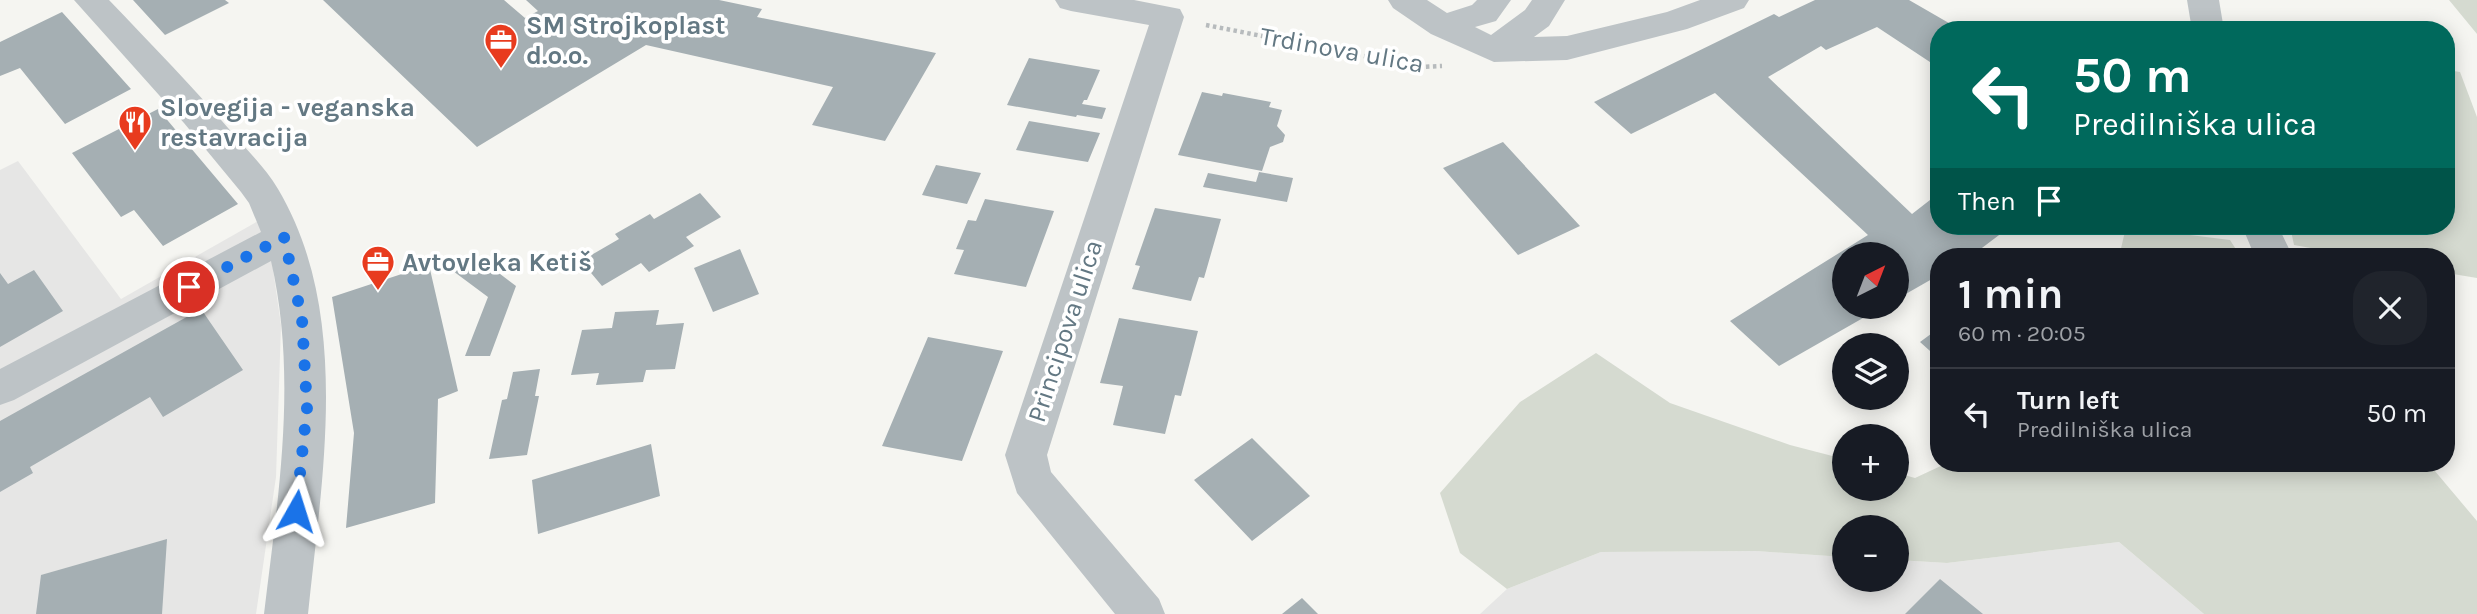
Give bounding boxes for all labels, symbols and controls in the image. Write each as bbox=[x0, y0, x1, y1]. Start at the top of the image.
place label: SM Strojkoplast d.o.o. bbox=[526, 10, 725, 71]
street label: Trdinova ulica bbox=[1258, 20, 1426, 80]
office icon: SM Strojkoplast d.o.o. bbox=[482, 21, 520, 70]
text: 50 m bbox=[2073, 47, 2191, 104]
icon: left bbox=[1958, 49, 2049, 140]
place label: Slovegija - veganska restavracija bbox=[160, 92, 415, 153]
restaurant icon: Slovegija - veganska restavracija bbox=[116, 103, 154, 152]
text: Predilniška ulica bbox=[2073, 106, 2317, 143]
icon: arrive bbox=[2030, 182, 2068, 220]
text: Then bbox=[1958, 186, 2016, 217]
street label: Principova ulica bbox=[1021, 236, 1109, 426]
north arrow bbox=[1832, 242, 1909, 318]
map controls bbox=[1832, 242, 1909, 592]
office icon: Avtovleka Ketiš bbox=[359, 243, 397, 292]
place label: Avtovleka Ketiš bbox=[402, 247, 592, 278]
pin bbox=[159, 257, 219, 317]
icon: arrive bbox=[170, 268, 208, 306]
text: 1 min bbox=[1958, 269, 2063, 319]
button: close bbox=[2353, 271, 2427, 345]
text: 60 m · 20:05 bbox=[1958, 320, 2086, 347]
button: layers bbox=[1832, 333, 1909, 410]
text: Turn left bbox=[2017, 385, 2119, 416]
icon: left bbox=[1958, 395, 1996, 433]
text: 50 m bbox=[2366, 398, 2427, 429]
text: Predilniška ulica bbox=[2017, 416, 2192, 443]
button: + bbox=[1832, 424, 1909, 501]
position arrow bbox=[259, 474, 333, 548]
button: − bbox=[1832, 515, 1909, 592]

